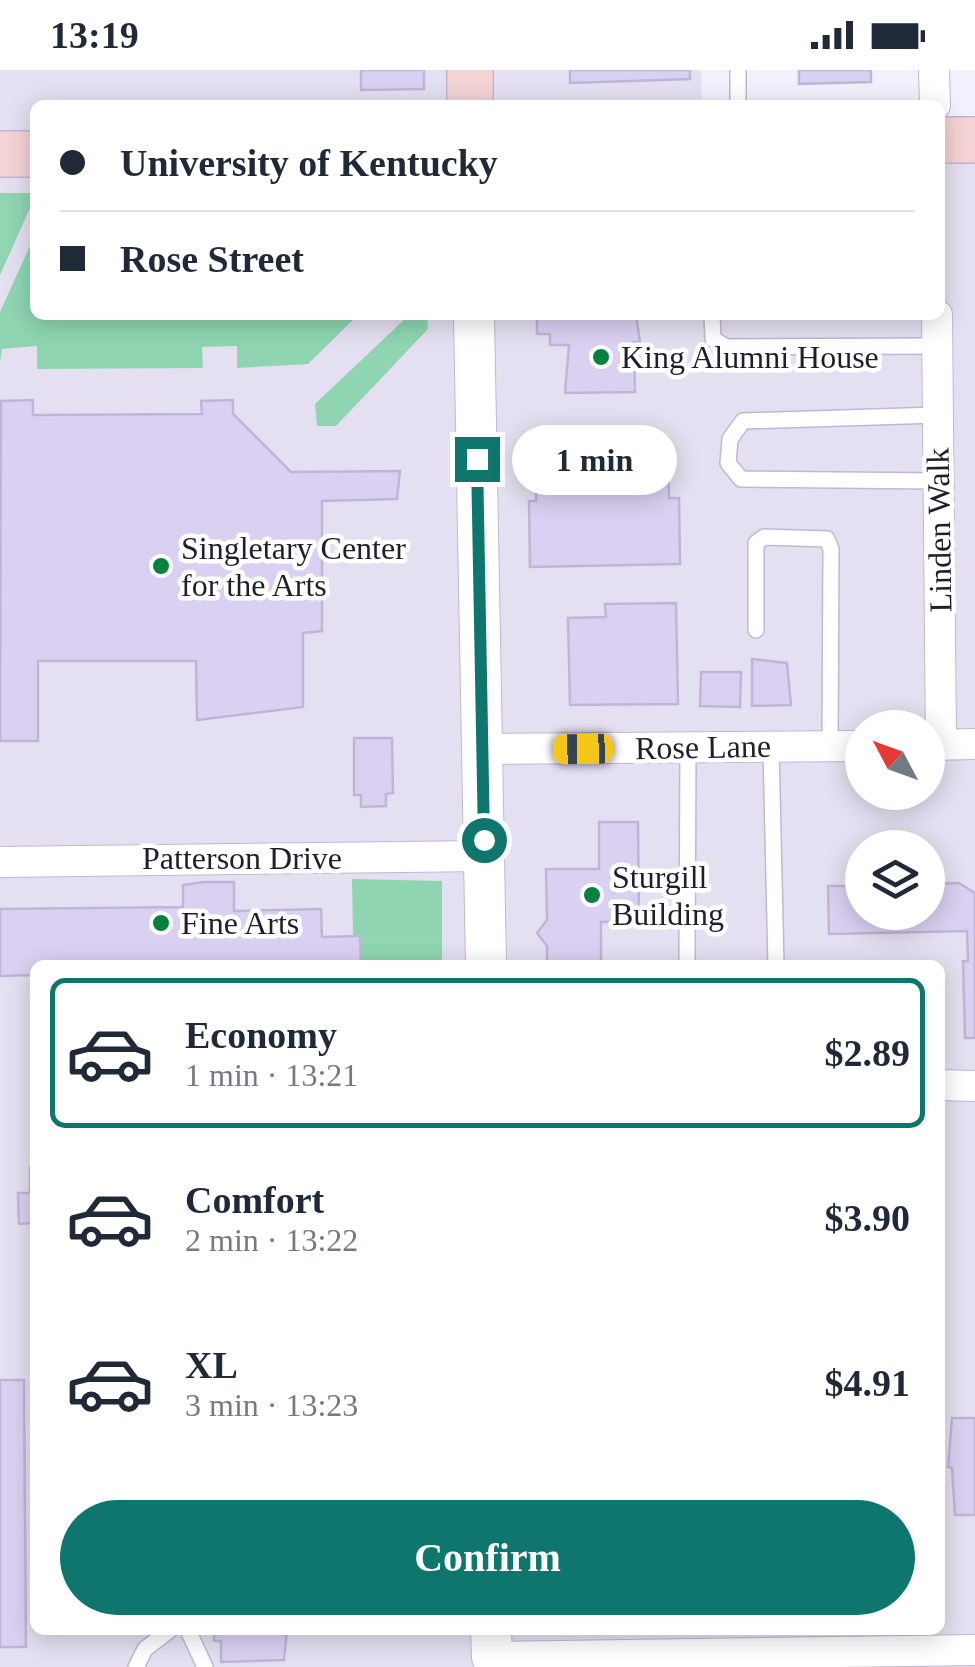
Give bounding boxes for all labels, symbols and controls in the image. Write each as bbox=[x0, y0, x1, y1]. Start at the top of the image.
text: 13:19 bbox=[50, 14, 139, 56]
text: University of Kentucky bbox=[120, 142, 498, 184]
text: Rose Street bbox=[120, 238, 304, 280]
place label: King Alumni House bbox=[621, 339, 879, 375]
marker: King Alumni House bbox=[590, 346, 612, 368]
callout: 1 min bbox=[512, 424, 677, 494]
route end bbox=[455, 437, 500, 482]
text: 1 min bbox=[556, 442, 633, 478]
street label: Linden Walk bbox=[920, 447, 958, 613]
place label: Singletary Center for the Arts bbox=[181, 530, 406, 603]
marker: Singletary Center for the Arts bbox=[150, 555, 172, 577]
north arrow bbox=[845, 710, 945, 810]
map controls bbox=[845, 710, 945, 930]
street label: Rose Lane bbox=[635, 728, 771, 766]
car bbox=[553, 733, 613, 765]
route start bbox=[462, 818, 507, 863]
button: layers bbox=[845, 830, 945, 930]
street label: Patterson Drive bbox=[142, 840, 342, 876]
place label: Sturgill Building bbox=[612, 859, 724, 932]
marker: Sturgill Building bbox=[581, 884, 603, 906]
place label: Fine Arts bbox=[181, 905, 299, 941]
marker: Fine Arts bbox=[150, 912, 172, 934]
icon: car bbox=[65, 1008, 155, 1098]
text: Economy bbox=[185, 1014, 337, 1056]
text: $2.89 bbox=[825, 1032, 910, 1074]
text: 1 min · 13:21 bbox=[185, 1057, 358, 1093]
icon: car bbox=[65, 1173, 155, 1263]
text: Comfort bbox=[185, 1179, 324, 1221]
text: $3.90 bbox=[825, 1197, 910, 1239]
text: 2 min · 13:22 bbox=[185, 1222, 358, 1258]
icon: car bbox=[65, 1338, 155, 1428]
text: XL bbox=[185, 1344, 238, 1386]
text: $4.91 bbox=[825, 1362, 910, 1404]
text: 3 min · 13:23 bbox=[185, 1387, 358, 1423]
button: Confirm bbox=[60, 1500, 915, 1615]

